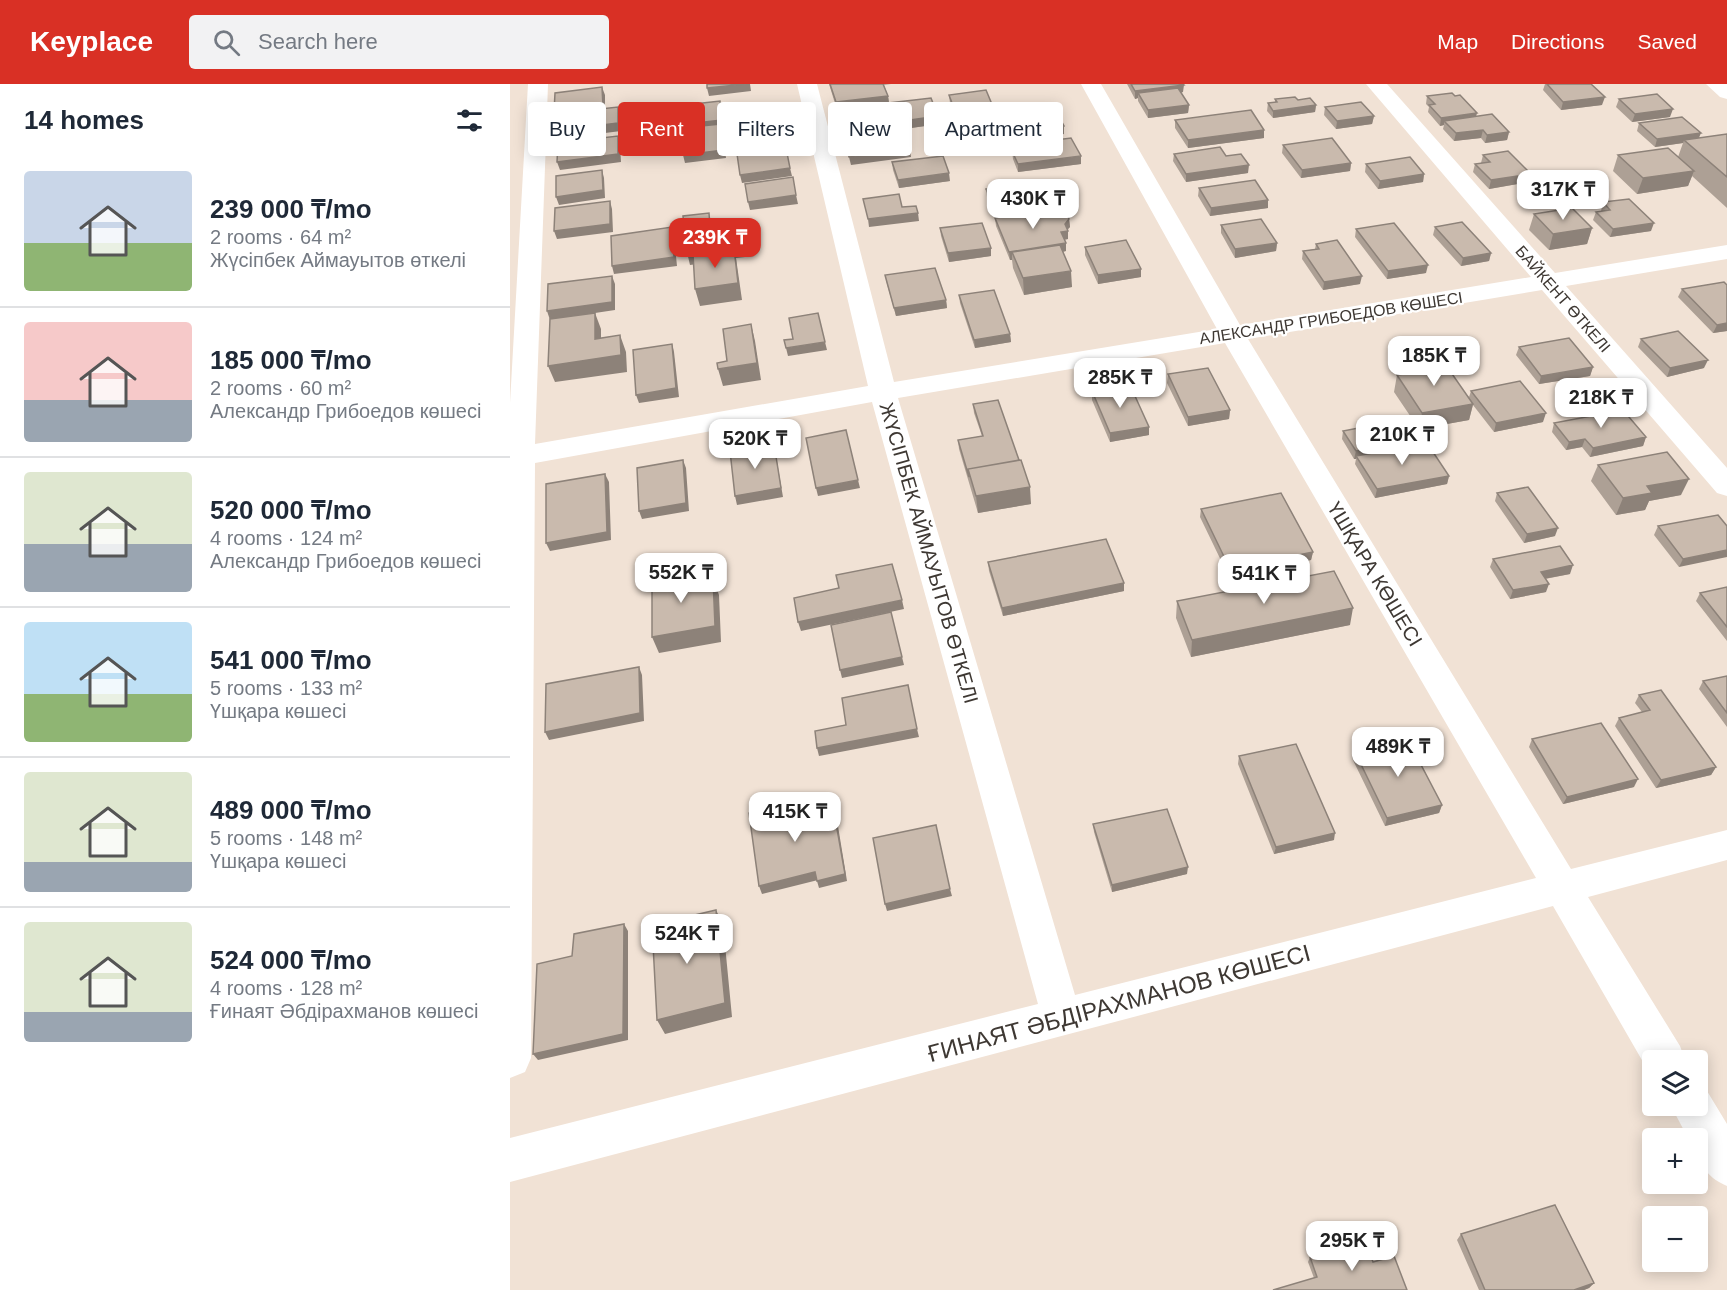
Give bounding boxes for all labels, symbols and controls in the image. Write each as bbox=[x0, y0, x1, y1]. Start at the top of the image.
search box bbox=[189, 15, 609, 69]
text: Keyplace bbox=[30, 26, 153, 57]
icon: search bbox=[210, 26, 243, 59]
text: Search here bbox=[258, 29, 378, 54]
text: Map bbox=[1437, 30, 1478, 53]
text: Directions bbox=[1511, 30, 1604, 53]
text: Saved bbox=[1637, 30, 1697, 53]
chip: Buy bbox=[528, 102, 606, 156]
chip: Rent bbox=[618, 102, 705, 156]
chip: Filters bbox=[717, 102, 816, 156]
chip: New bbox=[828, 102, 912, 156]
chip: Apartment bbox=[924, 102, 1063, 156]
icon: filters bbox=[453, 104, 486, 137]
text: 14 homes bbox=[24, 105, 144, 135]
pin: 317K ₸ bbox=[1514, 170, 1612, 221]
text: 317K ₸ bbox=[1531, 178, 1595, 200]
pin: 430K ₸ bbox=[984, 179, 1082, 230]
text: 430K ₸ bbox=[1001, 187, 1065, 209]
text: 239 000 ₸/mo bbox=[210, 194, 372, 224]
icon: home bbox=[72, 195, 144, 267]
pin: 239K ₸ bbox=[666, 218, 764, 269]
text: 2 rooms · 64 m² bbox=[210, 226, 351, 248]
text: 239K ₸ bbox=[683, 226, 747, 248]
street label: БАЙКЕНТ ӨТКЕЛІ bbox=[1512, 242, 1615, 356]
text: Жүсіпбек Аймауытов өткелі bbox=[210, 249, 466, 271]
street label: АЛЕКСАНДР ГРИБОЕДОВ КӨШЕСІ bbox=[1198, 289, 1464, 347]
pin: 185K ₸ bbox=[1385, 336, 1483, 387]
text: 185K ₸ bbox=[1402, 344, 1466, 366]
text: 185 000 ₸/mo bbox=[210, 345, 372, 375]
icon: home bbox=[72, 346, 144, 418]
pin: 285K ₸ bbox=[1071, 358, 1169, 409]
text: 285K ₸ bbox=[1088, 366, 1152, 388]
text: 2 rooms · 60 m² bbox=[210, 377, 351, 399]
pin: 218K ₸ bbox=[1552, 378, 1650, 429]
text: 218K ₸ bbox=[1569, 386, 1633, 408]
text: Александр Грибоедов көшесі bbox=[210, 400, 481, 422]
street label: ЖҮСІПБЕК АЙМАУЫТОВ ӨТКЕЛІ bbox=[875, 400, 984, 706]
pin: 210K ₸ bbox=[1353, 415, 1451, 466]
pin: 520K ₸ bbox=[706, 419, 804, 470]
text: 210K ₸ bbox=[1370, 423, 1434, 445]
text: 520K ₸ bbox=[723, 427, 787, 449]
text: 520 000 ₸/mo bbox=[210, 495, 372, 525]
icon: home bbox=[72, 496, 144, 568]
street label: ҮШҚАРА КӨШЕСІ bbox=[1323, 498, 1427, 650]
text: 4 rooms · 124 m² bbox=[210, 527, 362, 549]
text: Александр Грибоедов көшесі bbox=[210, 550, 481, 572]
pin: 552K ₸ bbox=[632, 553, 730, 604]
pin: 541K ₸ bbox=[1215, 554, 1313, 605]
text: 552K ₸ bbox=[649, 561, 713, 583]
text: 541K ₸ bbox=[1232, 562, 1296, 584]
text: 541 000 ₸/mo bbox=[210, 645, 372, 675]
icon: home bbox=[72, 646, 144, 718]
text: 5 rooms · 133 m² bbox=[210, 677, 362, 699]
text: Үшқара көшесі bbox=[210, 700, 346, 722]
pin: 489K ₸ bbox=[1349, 727, 1447, 778]
text: 489K ₸ bbox=[1366, 735, 1430, 757]
pin: 415K ₸ bbox=[746, 792, 844, 843]
text: 489 000 ₸/mo bbox=[210, 795, 372, 825]
icon: home bbox=[72, 796, 144, 868]
text: 415K ₸ bbox=[763, 800, 827, 822]
text: 5 rooms · 148 m² bbox=[210, 827, 362, 849]
text: Үшқара көшесі bbox=[210, 850, 346, 872]
pin: 524K ₸ bbox=[638, 914, 736, 965]
text: 524K ₸ bbox=[655, 922, 719, 944]
street label: ҒИНАЯТ ӘБДІРАХМАНОВ КӨШЕСІ bbox=[924, 939, 1313, 1067]
text: 524 000 ₸/mo bbox=[210, 945, 372, 975]
icon: home bbox=[72, 946, 144, 1018]
text: 4 rooms · 128 m² bbox=[210, 977, 362, 999]
text: Ғинаят Әбдірахманов көшесі bbox=[210, 1000, 478, 1022]
map controls bbox=[1642, 1050, 1708, 1272]
button: layers bbox=[1642, 1050, 1708, 1116]
button: + bbox=[1642, 1128, 1708, 1194]
button: − bbox=[1642, 1206, 1708, 1272]
pin: 295K ₸ bbox=[1303, 1221, 1401, 1272]
text: 295K ₸ bbox=[1320, 1229, 1384, 1251]

